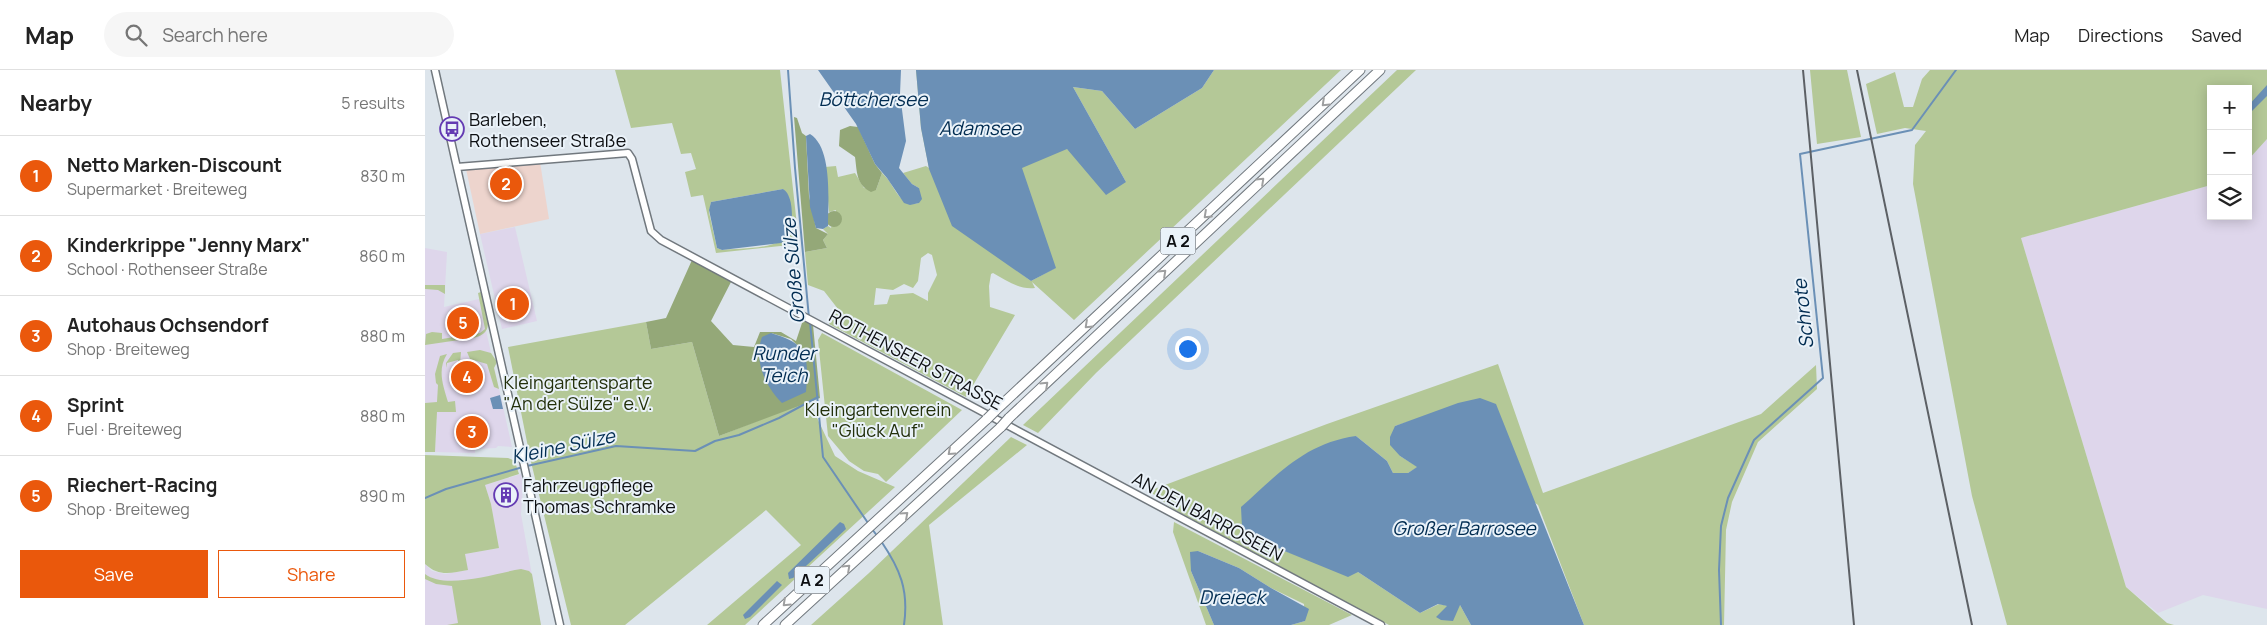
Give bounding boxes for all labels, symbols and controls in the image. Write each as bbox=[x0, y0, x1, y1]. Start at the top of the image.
search box bbox=[104, 12, 454, 57]
text: Map bbox=[25, 18, 74, 51]
icon: search bbox=[122, 21, 150, 49]
text: Search here bbox=[162, 22, 268, 48]
text: Map bbox=[2014, 23, 2050, 47]
text: Directions bbox=[2078, 23, 2163, 47]
text: Saved bbox=[2191, 23, 2242, 47]
map controls bbox=[2207, 85, 2252, 220]
button: + bbox=[2207, 85, 2252, 130]
water label: Böttchersee bbox=[819, 86, 929, 112]
text: Nearby bbox=[20, 89, 92, 117]
text: 5 results bbox=[341, 92, 405, 114]
one-way arrow bbox=[1322, 97, 1331, 106]
place label: Barleben, Rothenseer Straße bbox=[469, 107, 626, 152]
water label: Adamsee bbox=[939, 115, 1023, 141]
bus stop icon: Barleben, Rothenseer Straße bbox=[439, 116, 465, 142]
button: − bbox=[2207, 130, 2252, 175]
text: Netto Marken-Discount bbox=[67, 152, 282, 178]
text: 1 bbox=[32, 165, 40, 187]
text: 830 m bbox=[360, 165, 405, 187]
pin: 2 bbox=[490, 165, 522, 203]
button: layers bbox=[2207, 175, 2252, 220]
text: Supermarket · Breiteweg bbox=[67, 178, 247, 200]
one-way arrow bbox=[1255, 178, 1264, 187]
one-way arrow bbox=[1203, 209, 1212, 218]
water label: Große Sülze bbox=[775, 215, 811, 325]
road number: A 2 bbox=[1161, 228, 1195, 255]
text: Kinderkrippe "Jenny Marx" bbox=[67, 232, 310, 258]
text: 2 bbox=[31, 245, 41, 267]
text: 860 m bbox=[359, 245, 405, 267]
text: School · Rothenseer Straße bbox=[67, 258, 268, 280]
one-way arrow bbox=[1157, 270, 1166, 279]
water label: Schrote bbox=[1786, 276, 1820, 350]
pin: 1 bbox=[497, 285, 529, 323]
street label: ROTHENSEER STRASSE bbox=[825, 303, 1007, 415]
pin: 5 bbox=[447, 304, 479, 342]
text: Autohaus Ochsendorf bbox=[67, 312, 268, 338]
one-way arrow bbox=[1084, 319, 1093, 328]
text: 3 bbox=[31, 325, 41, 347]
text: 880 m bbox=[360, 325, 405, 347]
your location bbox=[1175, 336, 1201, 362]
text: Shop · Breiteweg bbox=[67, 338, 190, 360]
water label: Runder Teich bbox=[752, 340, 818, 388]
pin: 4 bbox=[451, 358, 483, 396]
park label: Kleingartensparte "An der Sülze" e.V. bbox=[503, 370, 653, 415]
one-way arrow bbox=[1039, 382, 1048, 391]
text: Sprint bbox=[67, 392, 124, 418]
park label: Kleingartenverein "Glück Auf" bbox=[805, 397, 951, 442]
text: 4 bbox=[31, 405, 41, 427]
text: 880 m bbox=[360, 405, 405, 427]
pin: 3 bbox=[456, 413, 488, 451]
text: Fuel · Breiteweg bbox=[67, 418, 182, 440]
water label: Kleine Sülze bbox=[509, 422, 619, 470]
one-way arrow bbox=[947, 446, 956, 455]
street label: AN DEN BARROSEEN bbox=[1128, 466, 1288, 566]
text: Riechert-Racing bbox=[67, 472, 217, 498]
place label: Fahrzeugpflege Thomas Schramke bbox=[523, 473, 676, 518]
building icon: Fahrzeugpflege Thomas Schramke bbox=[493, 482, 519, 508]
text: 5 bbox=[31, 485, 41, 507]
text: 890 m bbox=[359, 485, 405, 507]
text: Shop · Breiteweg bbox=[67, 498, 190, 520]
one-way arrow bbox=[899, 512, 908, 521]
water label: Großer Barrosee bbox=[1392, 515, 1538, 541]
button: Save bbox=[20, 550, 208, 598]
button: Share bbox=[218, 550, 405, 598]
one-way arrow bbox=[841, 565, 850, 574]
road number: A 2 bbox=[795, 566, 829, 594]
water label: Dreieck bbox=[1199, 584, 1268, 610]
one-way arrow bbox=[783, 597, 792, 606]

